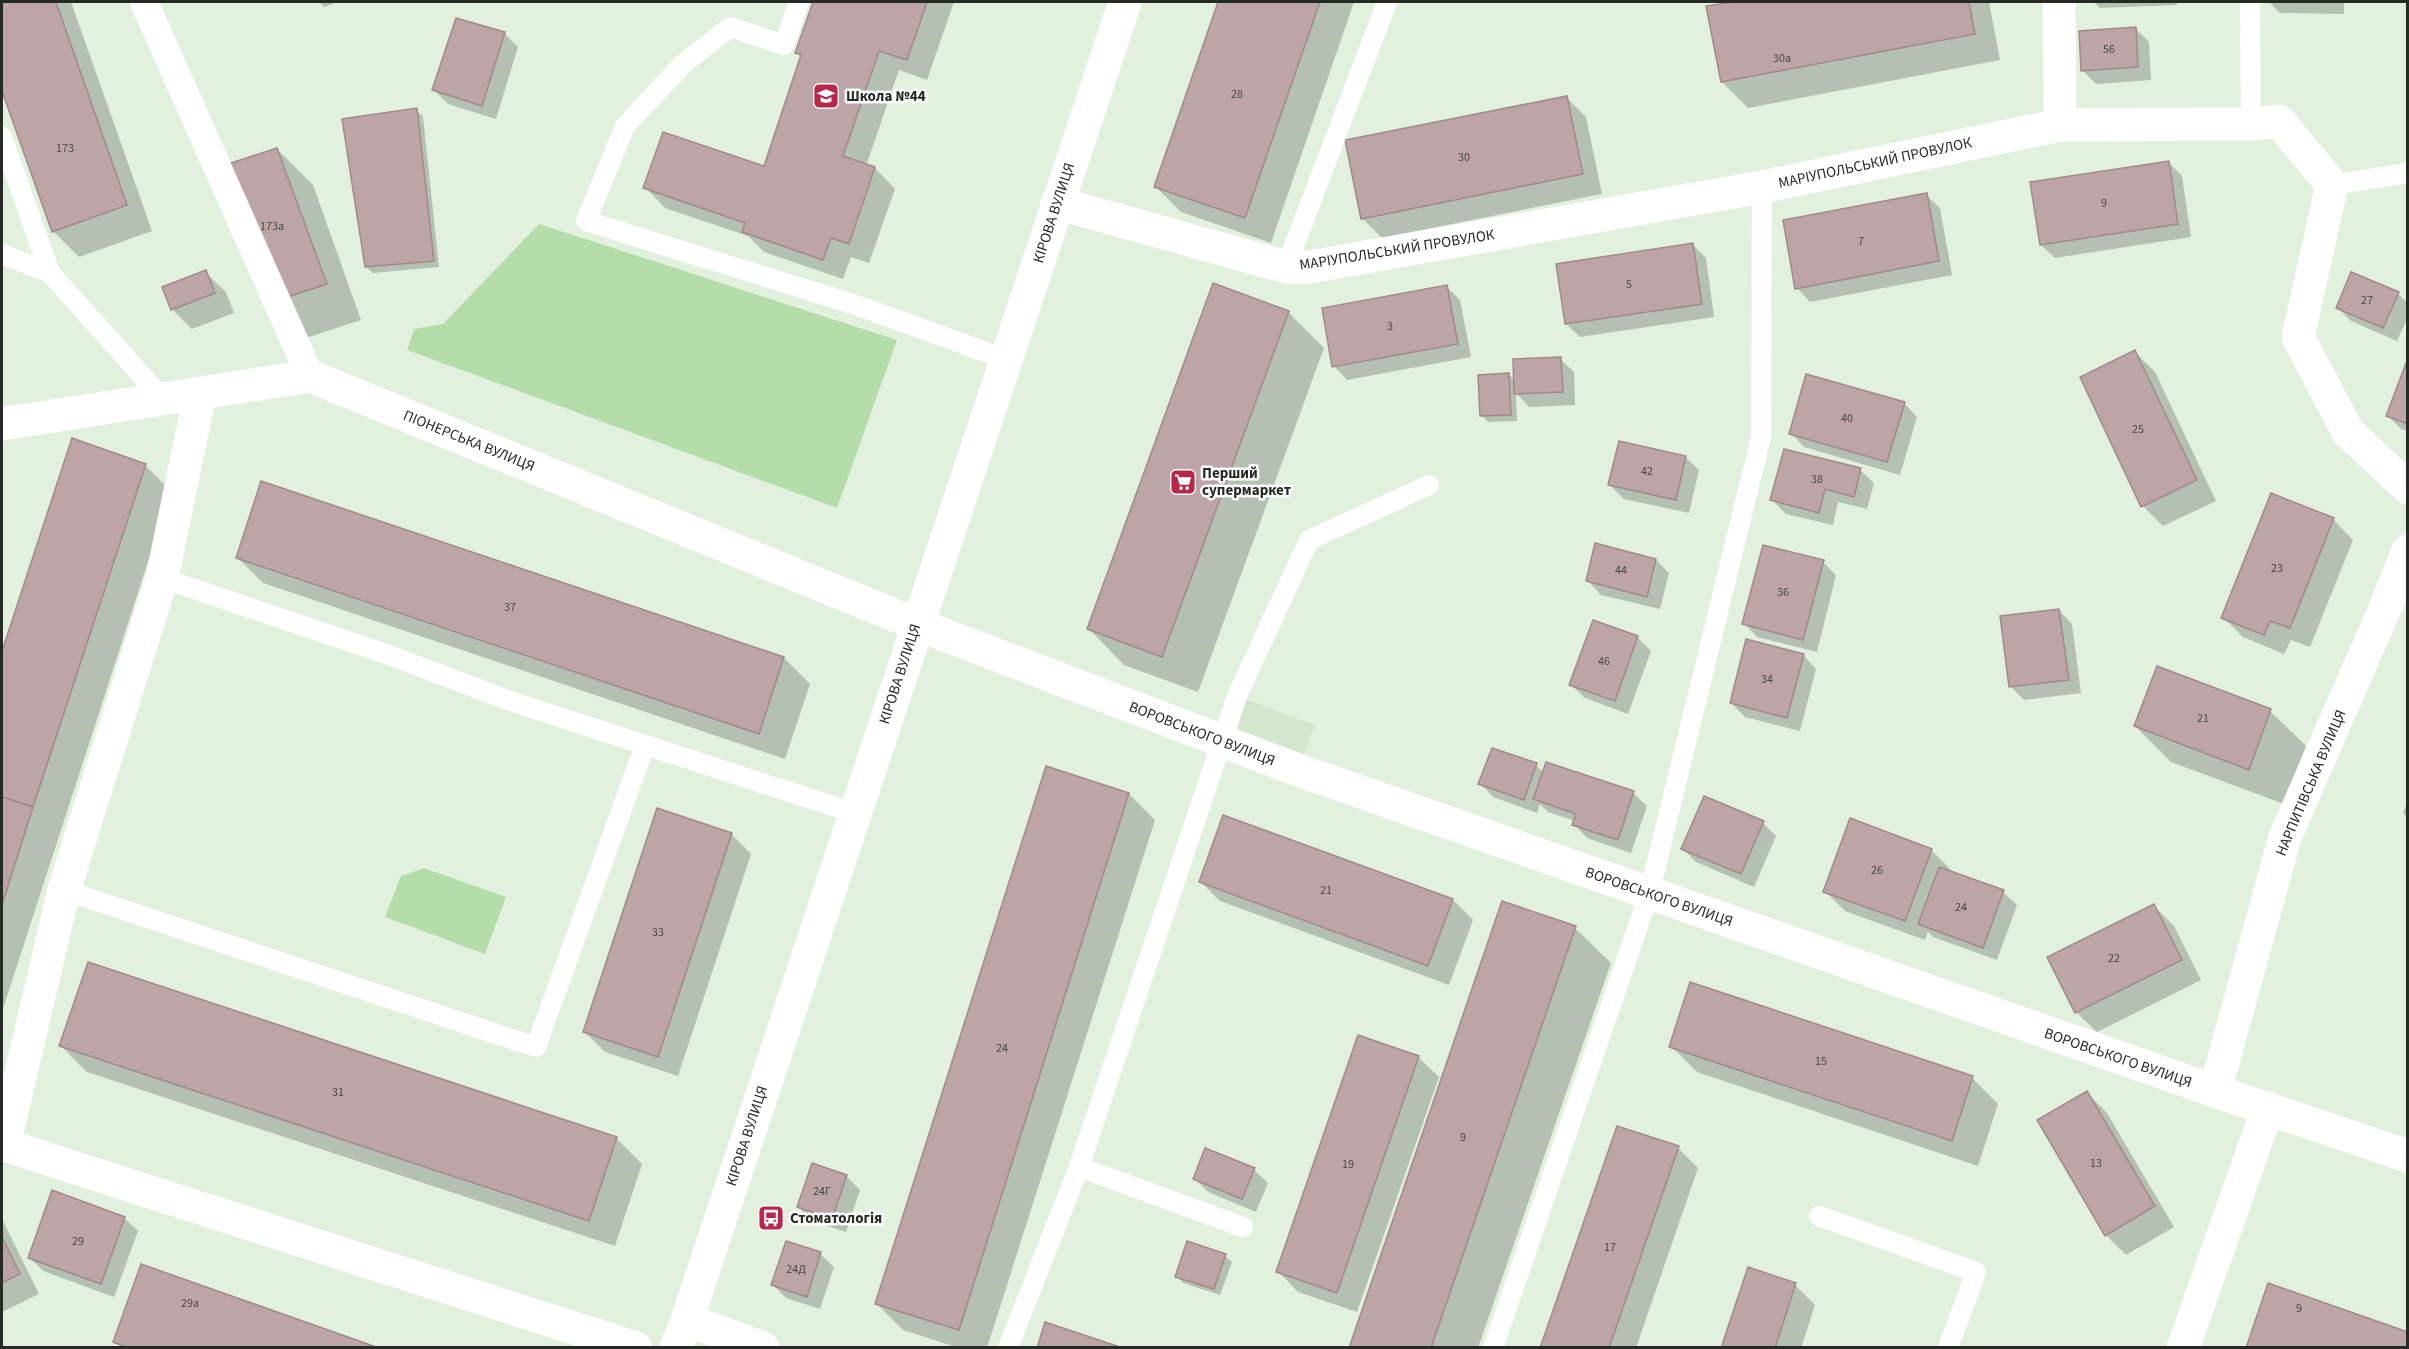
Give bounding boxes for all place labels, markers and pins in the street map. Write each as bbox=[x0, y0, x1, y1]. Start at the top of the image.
school or university icon: Школа №44 bbox=[811, 81, 841, 111]
place label: Школа №44 bbox=[846, 86, 926, 107]
place label: Перший супермаркет bbox=[1202, 463, 1291, 501]
supermarket icon: Перший супермаркет bbox=[1168, 467, 1198, 497]
bus stop icon: Стоматологія bbox=[756, 1203, 786, 1233]
place label: Стоматологія bbox=[790, 1208, 882, 1229]

